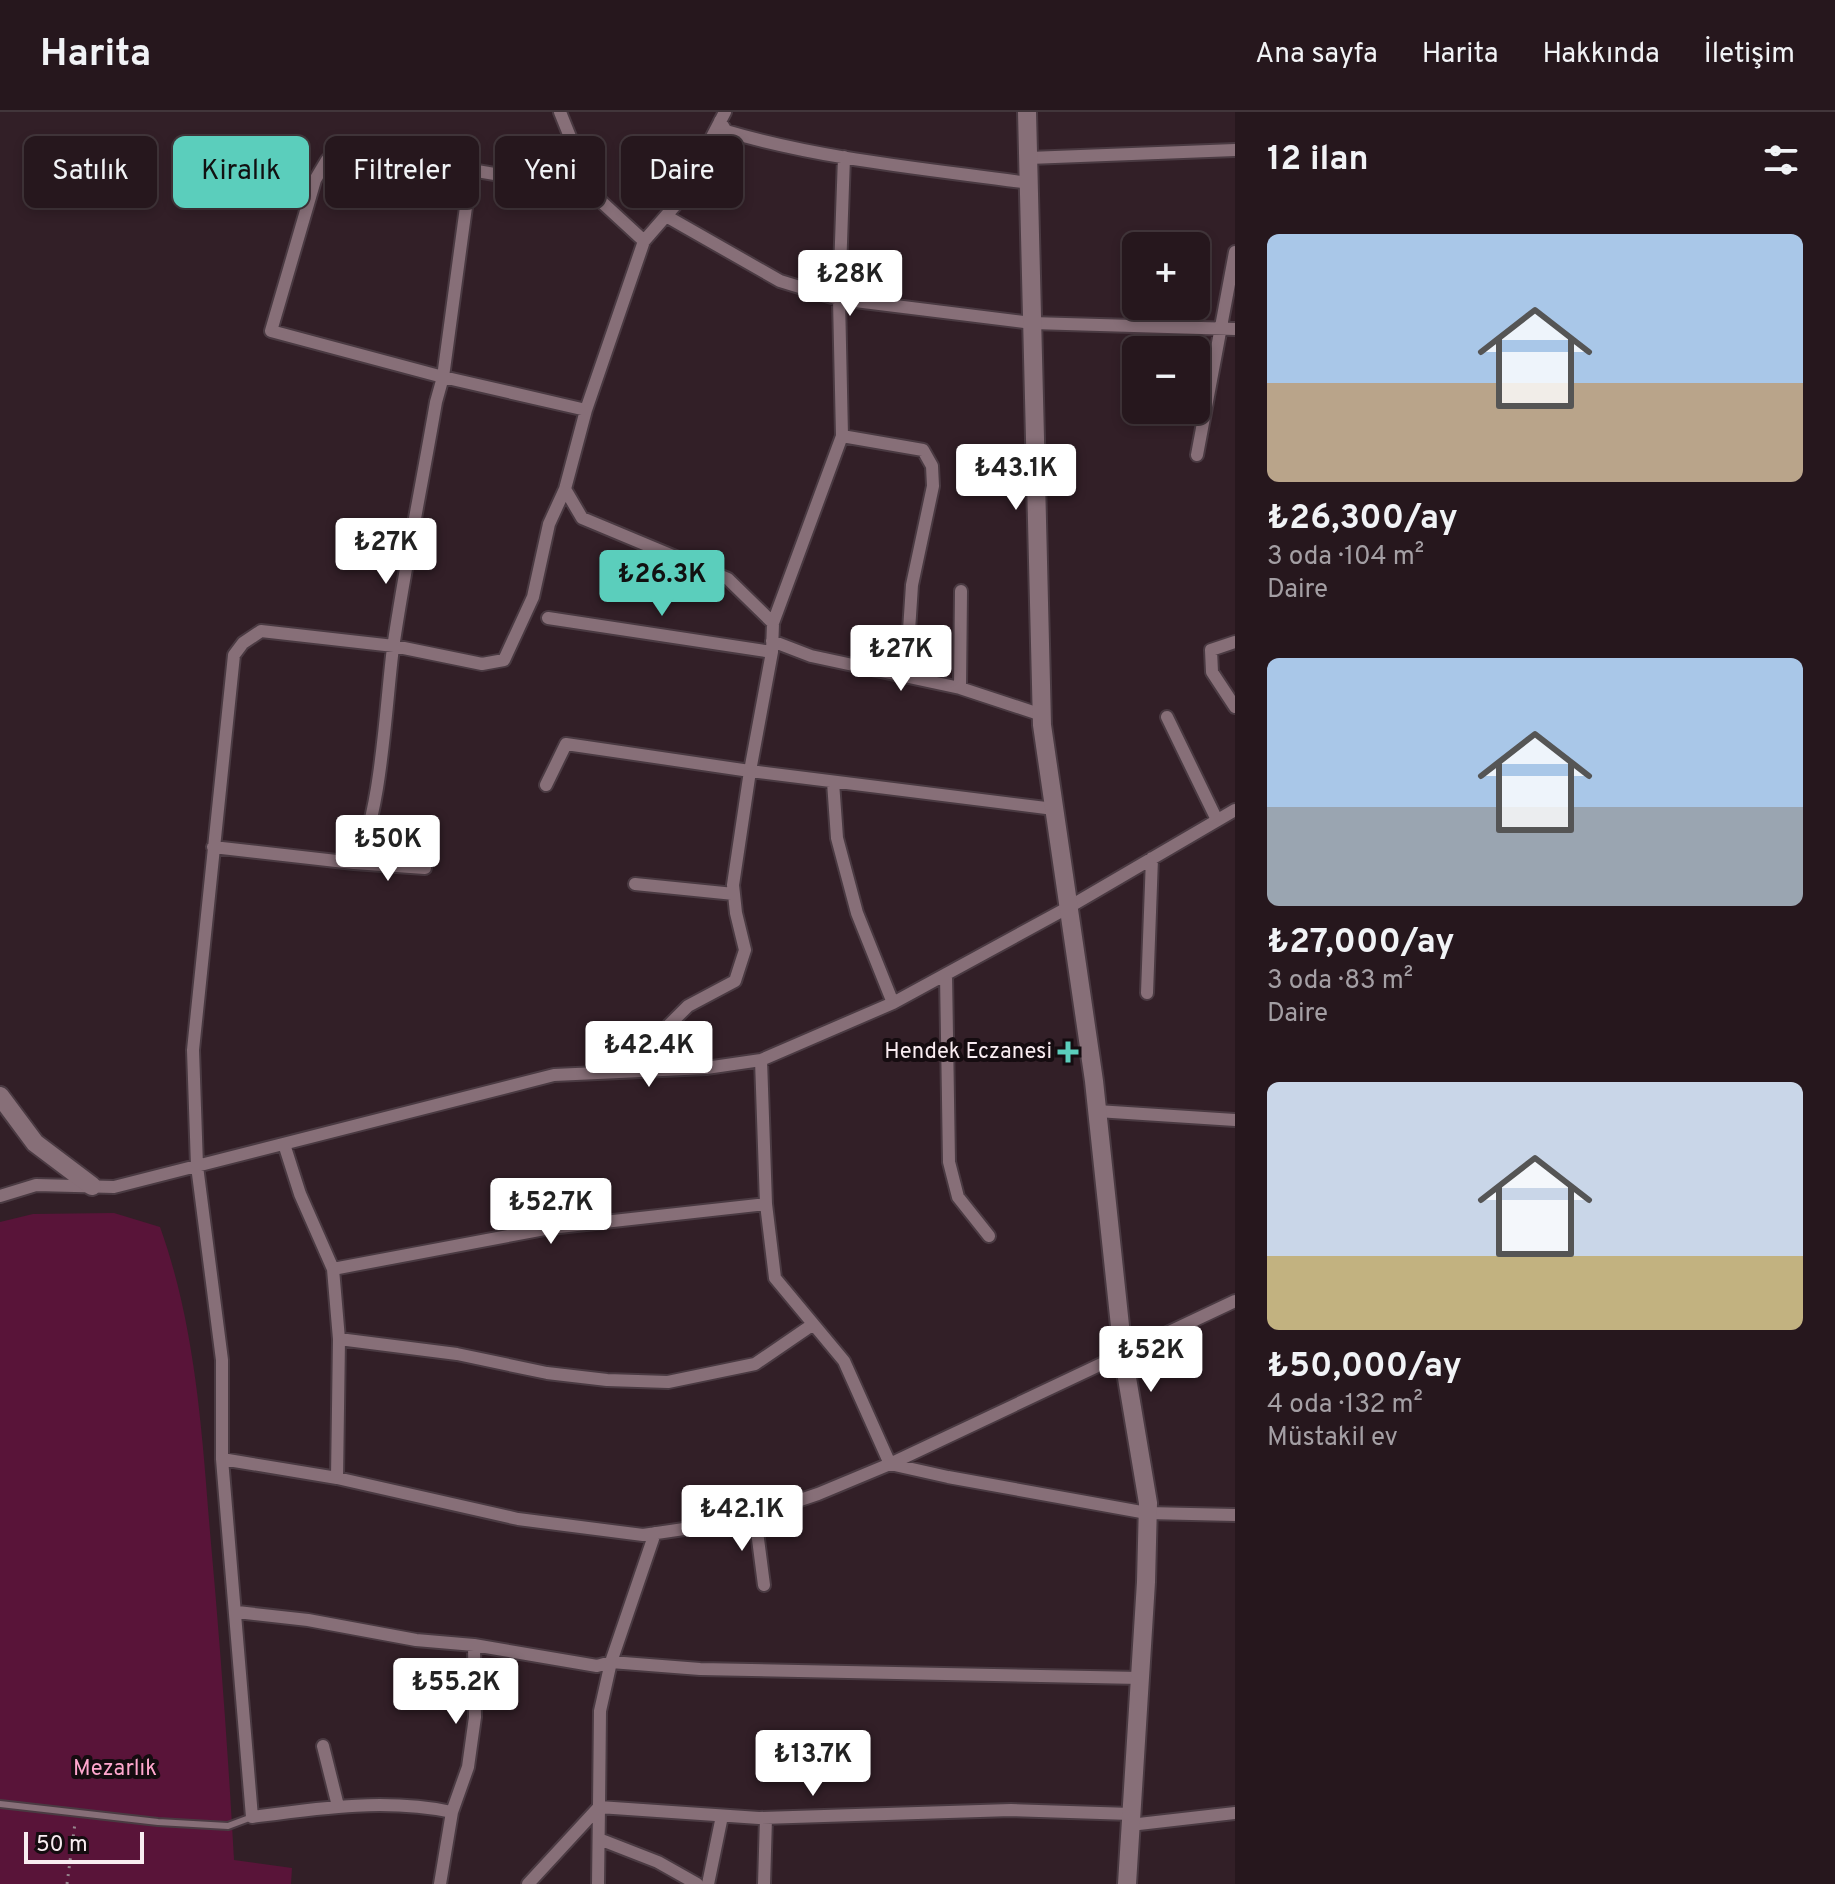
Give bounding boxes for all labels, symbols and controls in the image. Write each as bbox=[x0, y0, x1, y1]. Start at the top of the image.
text: Harita bbox=[40, 31, 151, 80]
text: Ana sayfa bbox=[1255, 37, 1378, 73]
text: Harita bbox=[1422, 37, 1498, 73]
text: Hakkında bbox=[1542, 37, 1660, 73]
text: İletişim bbox=[1704, 37, 1795, 73]
chip: Satılık bbox=[24, 136, 157, 208]
chip: Kiralık bbox=[173, 136, 309, 208]
chip: Filtreler bbox=[325, 136, 479, 208]
chip: Yeni bbox=[495, 136, 605, 208]
chip: Daire bbox=[621, 136, 743, 208]
icon: filters bbox=[1759, 138, 1803, 182]
text: 12 ilan bbox=[1267, 139, 1369, 182]
map controls bbox=[1122, 232, 1210, 424]
button: + bbox=[1122, 232, 1210, 320]
pin: ₺28K bbox=[803, 250, 897, 318]
text: ₺28K bbox=[816, 259, 884, 292]
icon: home bbox=[1463, 286, 1607, 430]
button: − bbox=[1122, 336, 1210, 424]
pin: ₺43.1K bbox=[951, 444, 1081, 512]
text: ₺43.1K bbox=[974, 453, 1058, 486]
text: ₺26,300/ay bbox=[1267, 498, 1458, 541]
pin: ₺27K bbox=[339, 518, 433, 586]
text: ₺27K bbox=[353, 527, 419, 560]
text: 3 oda · 104 m² bbox=[1267, 541, 1424, 574]
pin: ₺26.3K bbox=[597, 550, 727, 618]
text: ₺26.3K bbox=[617, 559, 707, 592]
text: Daire bbox=[1267, 574, 1328, 607]
pin: ₺27K bbox=[854, 625, 948, 693]
text: ₺27K bbox=[868, 634, 934, 667]
icon: home bbox=[1463, 710, 1607, 854]
pin: ₺50K bbox=[341, 815, 435, 883]
text: ₺50K bbox=[354, 824, 422, 857]
text: ₺27,000/ay bbox=[1267, 922, 1455, 965]
text: 3 oda · 83 m² bbox=[1267, 965, 1413, 998]
text: Daire bbox=[1267, 998, 1328, 1031]
pin: ₺42.4K bbox=[584, 1021, 714, 1089]
text: ₺42.4K bbox=[603, 1030, 695, 1063]
place label: Hendek Eczanesi bbox=[884, 1039, 1052, 1066]
marker: Hendek Eczanesi bbox=[1059, 1043, 1077, 1061]
icon: home bbox=[1463, 1134, 1607, 1278]
pin: ₺52.7K bbox=[486, 1178, 616, 1246]
text: ₺52.7K bbox=[508, 1187, 594, 1220]
pin: ₺52K bbox=[1104, 1326, 1198, 1394]
text: ₺52K bbox=[1117, 1335, 1185, 1368]
text: ₺50,000/ay bbox=[1267, 1346, 1462, 1389]
text: 4 oda · 132 m² bbox=[1267, 1389, 1423, 1422]
text: Müstakil ev bbox=[1267, 1422, 1398, 1455]
pin: ₺42.1K bbox=[677, 1485, 807, 1553]
text: ₺42.1K bbox=[700, 1494, 784, 1527]
pin: ₺55.2K bbox=[391, 1658, 521, 1726]
text: ₺55.2K bbox=[411, 1667, 501, 1700]
pin: ₺13.7K bbox=[748, 1730, 878, 1798]
text: ₺13.7K bbox=[774, 1739, 852, 1772]
park label: Mezarlık bbox=[73, 1756, 157, 1783]
scale bar bbox=[24, 1828, 144, 1864]
text: 50 m bbox=[36, 1832, 88, 1859]

